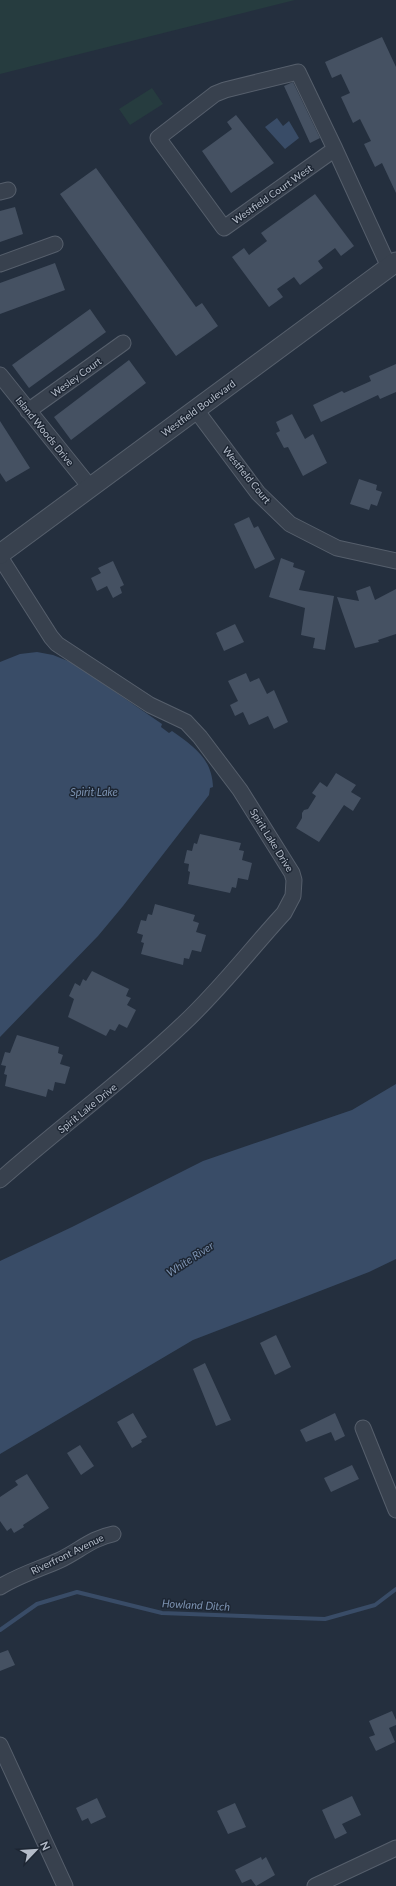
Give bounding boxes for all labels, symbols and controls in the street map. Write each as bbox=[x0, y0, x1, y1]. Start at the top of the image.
street label: Westfield Court West bbox=[230, 162, 315, 226]
street label: Wesley Court bbox=[48, 354, 104, 399]
street label: Westfield Boulevard bbox=[159, 377, 237, 439]
street label: Island Woods Drive bbox=[13, 394, 77, 468]
street label: Westfield Court bbox=[220, 444, 274, 506]
water label: Spirit Lake bbox=[70, 785, 118, 798]
street label: Spirit Lake Drive bbox=[248, 806, 296, 874]
street label: Spirit Lake Drive bbox=[55, 1081, 119, 1135]
water label: White River bbox=[164, 1238, 216, 1279]
street label: Riverfront Avenue bbox=[29, 1531, 105, 1577]
water label: Howland Ditch bbox=[162, 1596, 231, 1613]
north arrow bbox=[16, 1830, 56, 1870]
text: N bbox=[38, 1839, 53, 1852]

